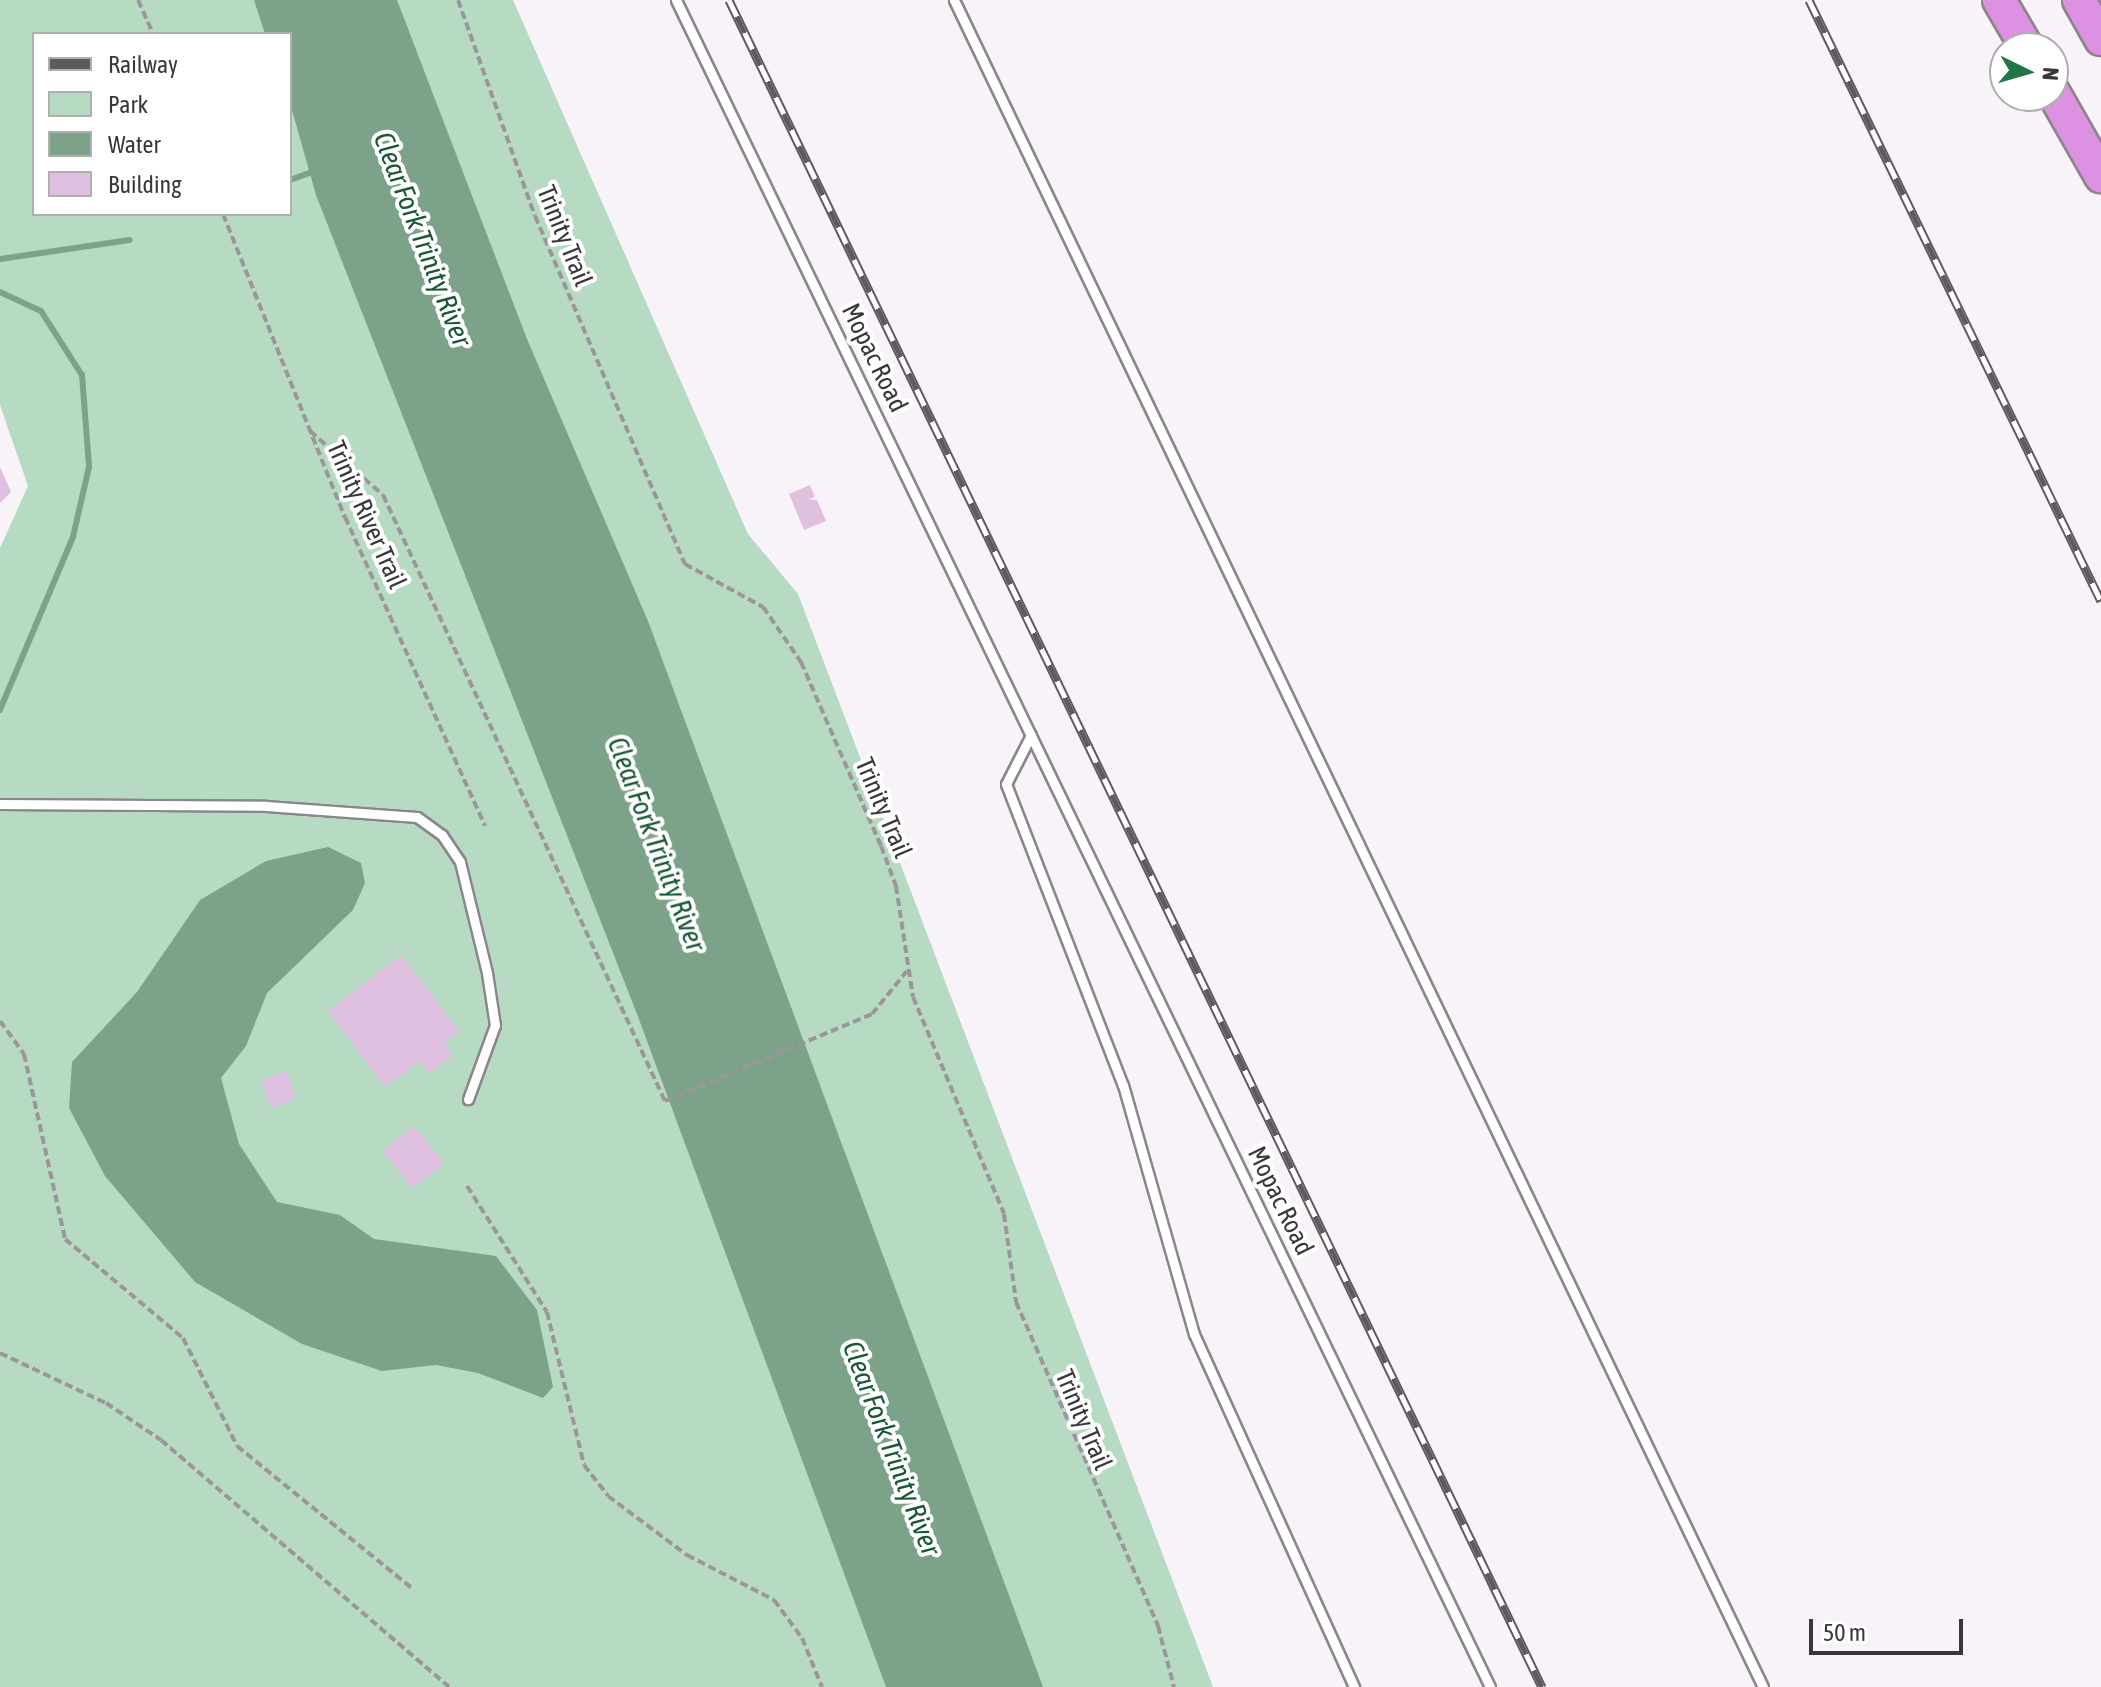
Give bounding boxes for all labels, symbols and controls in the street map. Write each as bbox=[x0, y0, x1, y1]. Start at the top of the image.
legend bbox=[32, 32, 292, 216]
north arrow bbox=[1989, 32, 2069, 112]
text: Railway bbox=[108, 51, 178, 78]
text: N bbox=[2037, 66, 2064, 82]
text: Park bbox=[108, 91, 148, 118]
water label: Clear Fork Trinity River bbox=[367, 127, 479, 351]
text: Water bbox=[108, 131, 161, 158]
text: Building bbox=[108, 171, 181, 198]
street label: Trinity Trail bbox=[530, 181, 598, 291]
street label: Mopac Road bbox=[834, 299, 914, 417]
street label: Trinity River Trail bbox=[320, 436, 412, 594]
water label: Clear Fork Trinity River bbox=[601, 732, 713, 956]
street label: Trinity Trail bbox=[848, 753, 918, 863]
street label: Mopac Road bbox=[1240, 1142, 1320, 1260]
water label: Clear Fork Trinity River bbox=[836, 1336, 948, 1560]
street label: Trinity Trail bbox=[1048, 1365, 1118, 1475]
scale bar bbox=[1813, 1603, 1967, 1653]
text: 50 m bbox=[1823, 1619, 1866, 1646]

